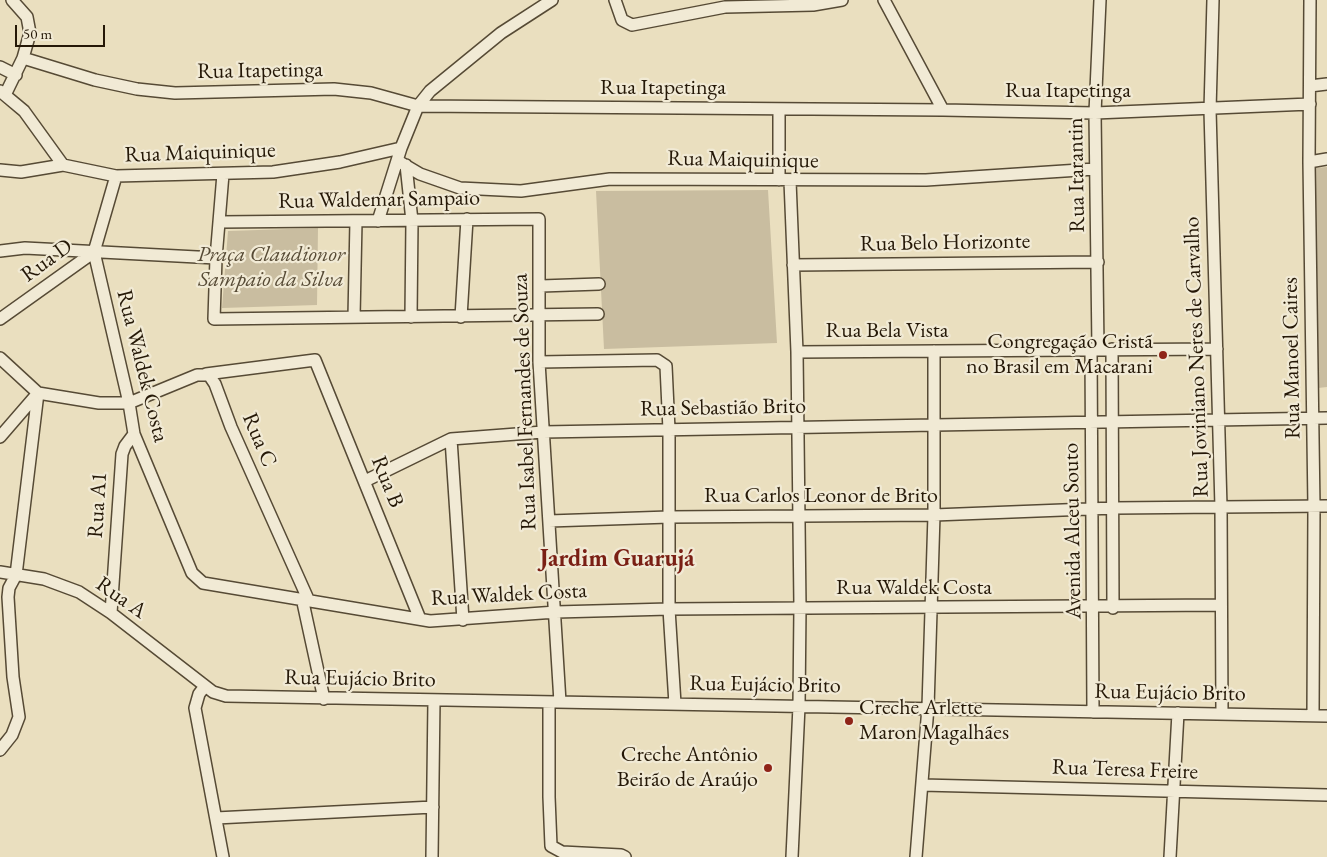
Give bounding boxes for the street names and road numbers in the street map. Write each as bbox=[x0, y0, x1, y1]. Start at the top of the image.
street label: Rua Itapetinga bbox=[197, 57, 323, 85]
street label: Rua Itapetinga bbox=[600, 75, 726, 101]
street label: Rua Itapetinga bbox=[1005, 78, 1131, 104]
street label: Rua Itarantin bbox=[1063, 117, 1091, 233]
street label: Rua Maiquinique bbox=[124, 137, 276, 169]
street label: Rua Maiquinique bbox=[667, 145, 819, 175]
street label: Rua Waldemar Sampaio bbox=[278, 185, 480, 215]
street label: Rua Joviniano Neres de Carvalho bbox=[1179, 216, 1215, 498]
street label: Rua Belo Horizonte bbox=[860, 228, 1030, 258]
street label: Rua D bbox=[16, 234, 78, 288]
street label: Rua Isabel Fernandes de Souza bbox=[507, 273, 543, 531]
street label: Rua Manoel Caires bbox=[1277, 277, 1307, 439]
street label: Rua Waldek Costa bbox=[110, 287, 174, 445]
street label: Rua Bela Vista bbox=[826, 318, 948, 344]
street label: Rua Sebastião Brito bbox=[640, 393, 806, 423]
street label: Rua C bbox=[236, 409, 282, 471]
street label: Avenida Alceu Souto bbox=[1058, 442, 1088, 620]
street label: Rua B bbox=[365, 452, 409, 512]
street label: Rua A1 bbox=[83, 471, 113, 539]
street label: Rua Carlos Leonor de Brito bbox=[704, 483, 938, 509]
street label: Rua A bbox=[91, 571, 151, 625]
street label: Rua Waldek Costa bbox=[836, 575, 992, 601]
street label: Rua Waldek Costa bbox=[430, 578, 588, 612]
street label: Rua Eujácio Brito bbox=[284, 664, 436, 694]
street label: Rua Eujácio Brito bbox=[689, 670, 841, 700]
street label: Rua Eujácio Brito bbox=[1094, 678, 1246, 708]
street label: Rua Teresa Freire bbox=[1051, 754, 1199, 786]

